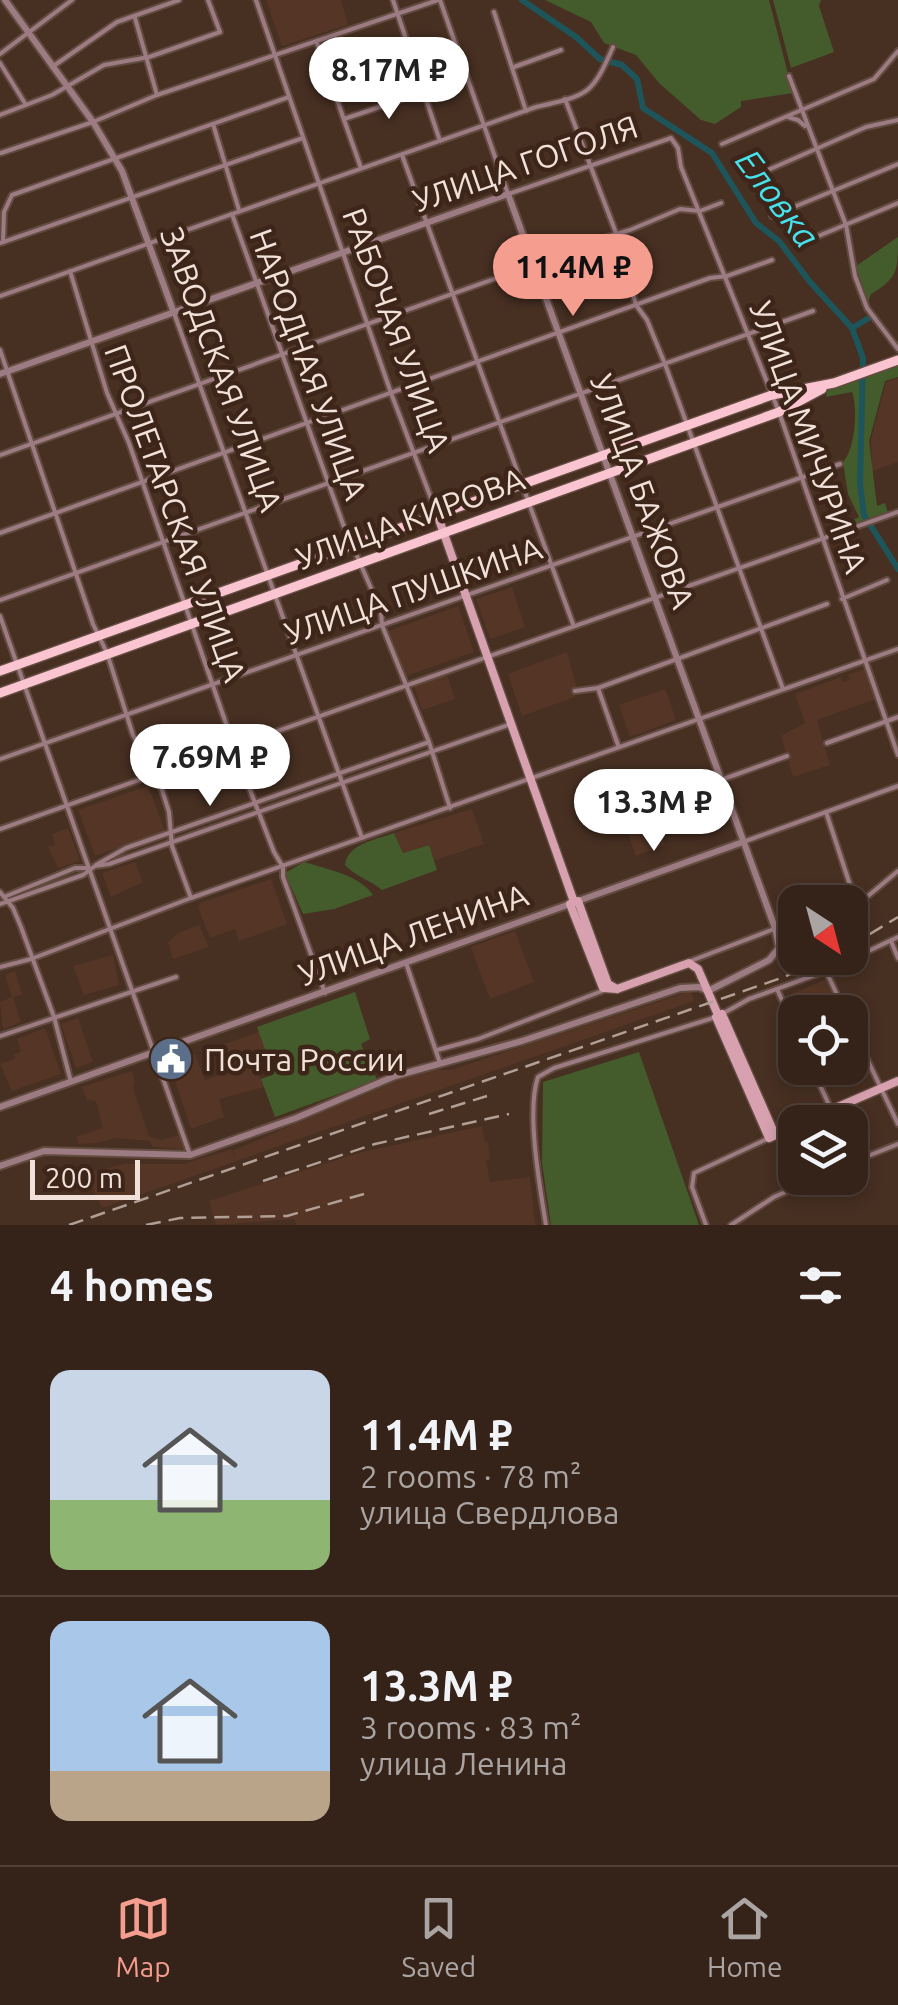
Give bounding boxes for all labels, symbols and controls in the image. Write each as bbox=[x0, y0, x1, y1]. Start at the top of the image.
pin: 8.17M ₽ bbox=[297, 37, 481, 122]
text: 8.17M ₽ bbox=[331, 51, 447, 87]
street label: УЛИЦА ГОГОЛЯ bbox=[408, 108, 642, 218]
water label: Еловка bbox=[728, 141, 828, 255]
street label: РАБОЧАЯ УЛИЦА bbox=[336, 203, 458, 457]
street label: ЗАВОДСКАЯ УЛИЦА bbox=[154, 222, 290, 516]
street label: НАРОДНАЯ УЛИЦА bbox=[243, 224, 375, 504]
pin: 11.4M ₽ bbox=[481, 234, 665, 319]
text: 11.4M ₽ bbox=[515, 248, 631, 284]
street label: УЛИЦА МИЧУРИНА bbox=[743, 296, 875, 578]
street label: ПРОЛЕТАРСКАЯ УЛИЦА bbox=[98, 340, 254, 687]
street label: УЛИЦА БАЖОВА bbox=[584, 369, 702, 613]
street label: УЛИЦА КИРОВА bbox=[291, 460, 529, 576]
street label: УЛИЦА ПУШКИНА bbox=[280, 529, 546, 651]
pin: 7.69M ₽ bbox=[118, 724, 302, 809]
text: 7.69M ₽ bbox=[152, 738, 268, 774]
pin: 13.3M ₽ bbox=[562, 769, 746, 854]
text: 13.3M ₽ bbox=[596, 783, 712, 819]
street label: УЛИЦА ЛЕНИНА bbox=[294, 876, 533, 992]
north arrow bbox=[778, 885, 868, 975]
map controls bbox=[778, 885, 868, 1195]
button: locate bbox=[778, 995, 868, 1085]
public building icon: Почта России bbox=[148, 1036, 194, 1082]
place label: Почта России bbox=[204, 1041, 405, 1077]
button: layers bbox=[778, 1105, 868, 1195]
scale bar bbox=[30, 1155, 140, 1200]
text: 200 m bbox=[45, 1162, 123, 1193]
icon: filters bbox=[793, 1258, 848, 1313]
text: 4 homes bbox=[50, 1262, 214, 1309]
icon: home bbox=[130, 1410, 250, 1530]
text: 11.4M ₽ bbox=[360, 1411, 512, 1458]
text: 2 rooms · 78 m² bbox=[360, 1458, 581, 1494]
text: улица Свердлова bbox=[360, 1494, 620, 1530]
icon: home bbox=[130, 1661, 250, 1781]
text: 13.3M ₽ bbox=[360, 1662, 512, 1709]
text: 3 rooms · 83 m² bbox=[360, 1709, 581, 1745]
text: улица Ленина bbox=[360, 1745, 568, 1781]
tab: Map bbox=[115, 1891, 171, 1982]
tab: Saved bbox=[402, 1891, 476, 1982]
tab: Home bbox=[707, 1891, 783, 1982]

